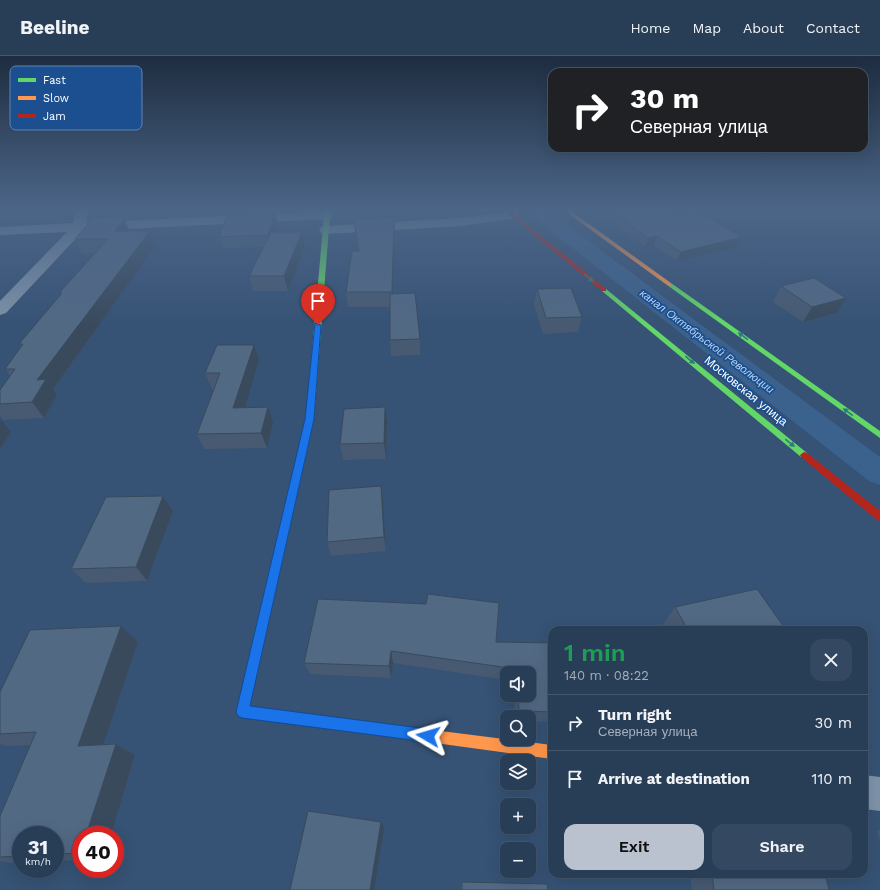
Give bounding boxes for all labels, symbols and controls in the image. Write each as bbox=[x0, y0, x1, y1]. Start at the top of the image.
text: Beeline bbox=[20, 16, 90, 39]
text: Home bbox=[630, 20, 670, 36]
text: Map bbox=[692, 20, 721, 36]
text: About bbox=[743, 20, 784, 36]
text: Contact bbox=[806, 20, 860, 36]
legend bbox=[10, 66, 142, 130]
text: Fast bbox=[43, 74, 66, 87]
text: 30 m bbox=[630, 82, 699, 115]
icon: right bbox=[564, 84, 616, 136]
text: Slow bbox=[43, 92, 69, 105]
text: Jam bbox=[43, 110, 66, 123]
text: Северная улица bbox=[630, 116, 768, 137]
one-way arrow bbox=[584, 273, 595, 282]
pin bbox=[301, 284, 335, 325]
water label: канал Октябрьской Революции bbox=[637, 287, 776, 396]
icon: arrive bbox=[307, 290, 329, 312]
one-way arrow bbox=[738, 333, 748, 341]
street label: Московская улица bbox=[702, 353, 791, 429]
one-way arrow bbox=[684, 356, 695, 365]
one-way arrow bbox=[843, 408, 854, 416]
one-way arrow bbox=[785, 438, 796, 447]
text: 1 min bbox=[564, 639, 626, 667]
button: close bbox=[810, 639, 852, 681]
map controls bbox=[500, 666, 536, 878]
button: sound bbox=[500, 666, 536, 702]
text: 140 m · 08:22 bbox=[564, 668, 649, 683]
text: Turn right bbox=[598, 706, 671, 724]
button: search bbox=[500, 710, 536, 746]
icon: right bbox=[564, 712, 586, 734]
text: 30 m bbox=[815, 714, 852, 732]
position arrow bbox=[407, 715, 449, 757]
text: Северная улица bbox=[598, 724, 697, 739]
button: layers bbox=[500, 754, 536, 790]
icon: arrive bbox=[564, 768, 586, 790]
text: Arrive at destination bbox=[598, 770, 750, 788]
text: 110 m bbox=[812, 770, 852, 788]
button: + bbox=[500, 798, 536, 834]
button: Exit bbox=[564, 824, 704, 870]
button: Share bbox=[712, 824, 852, 870]
speed limit sign: 40 bbox=[72, 826, 124, 878]
text: 31 bbox=[28, 835, 48, 859]
button: − bbox=[500, 842, 536, 878]
text: km/h bbox=[25, 856, 51, 867]

